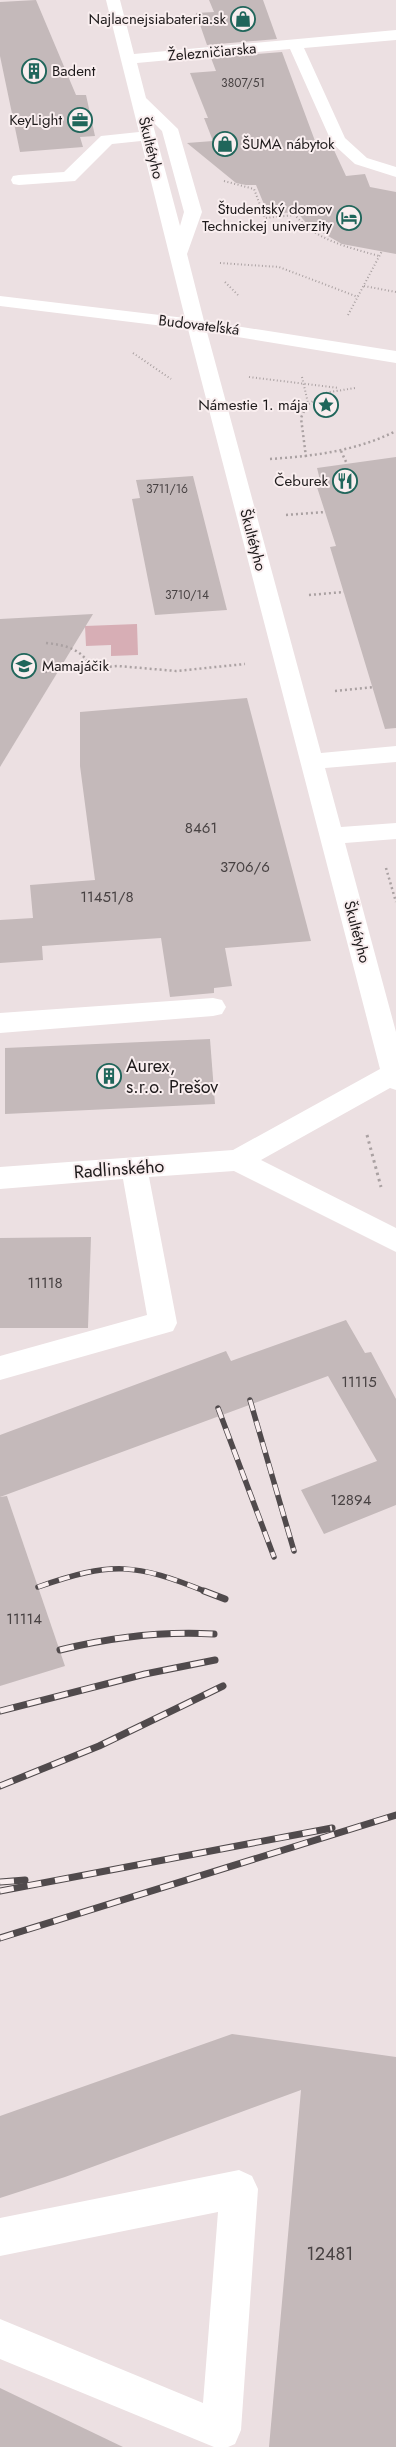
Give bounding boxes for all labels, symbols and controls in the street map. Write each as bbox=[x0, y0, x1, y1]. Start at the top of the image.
shop icon: Najlacnejsiabateria.sk bbox=[230, 6, 256, 32]
place label: Najlacnejsiabateria.sk bbox=[89, 8, 226, 30]
street label: Železničiarska bbox=[167, 37, 257, 67]
building icon: Badent bbox=[21, 58, 47, 84]
place label: Badent bbox=[52, 60, 96, 82]
house number: 3807/51 bbox=[221, 74, 265, 92]
office icon: KeyLight bbox=[67, 107, 93, 133]
place label: KeyLight bbox=[9, 109, 62, 131]
street label: Škultétyho bbox=[133, 114, 169, 182]
shop icon: ŠUMA nábytok bbox=[212, 131, 238, 157]
place label: ŠUMA nábytok bbox=[242, 133, 335, 155]
place label: Študentský domov Technickej univerzity bbox=[202, 198, 332, 237]
hotel icon: Študentský domov Technickej univerzity bbox=[336, 205, 362, 231]
street label: Budovateľská bbox=[157, 309, 241, 341]
place icon: Námestie 1. mája bbox=[313, 392, 339, 418]
place label: Námestie 1. mája bbox=[198, 394, 308, 416]
restaurant icon: Čeburek bbox=[332, 468, 358, 494]
place label: Čeburek bbox=[274, 470, 328, 492]
house number: 3711/16 bbox=[146, 480, 188, 498]
street label: Škultétyho bbox=[234, 506, 272, 574]
house number: 3710/14 bbox=[165, 586, 209, 604]
school or university icon: Mamajáčik bbox=[11, 653, 37, 679]
place label: Mamajáčik bbox=[42, 655, 109, 677]
house number: 8461 bbox=[185, 817, 217, 839]
house number: 3706/6 bbox=[220, 856, 270, 878]
house number: 11451/8 bbox=[80, 886, 134, 908]
street label: Škultétyho bbox=[338, 898, 376, 966]
place label: Aurex, s.r.o. Prešov bbox=[126, 1053, 218, 1100]
building icon: Aurex, s.r.o. Prešov bbox=[96, 1063, 122, 1089]
street label: Radlinského bbox=[73, 1153, 165, 1185]
house number: 11118 bbox=[27, 1272, 63, 1294]
house number: 11115 bbox=[341, 1371, 377, 1393]
house number: 12894 bbox=[331, 1489, 372, 1511]
house number: 11114 bbox=[6, 1608, 42, 1630]
house number: 12481 bbox=[307, 2241, 353, 2267]

